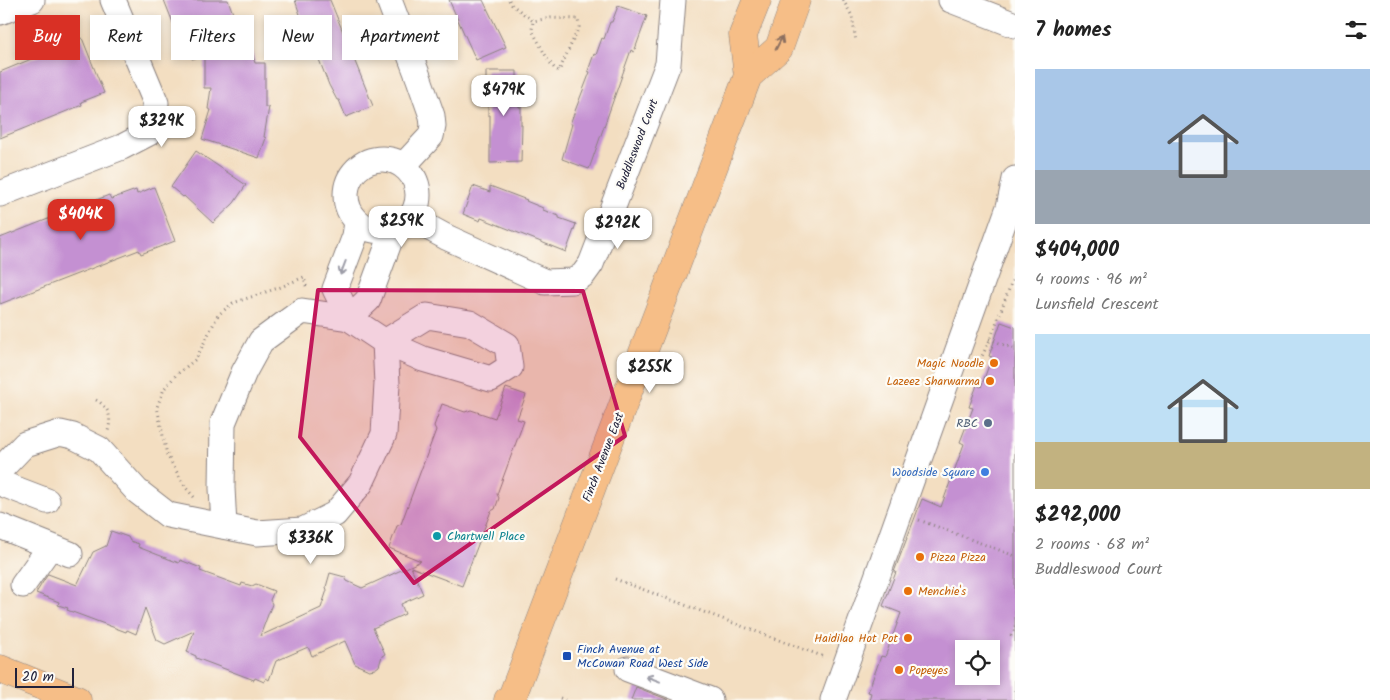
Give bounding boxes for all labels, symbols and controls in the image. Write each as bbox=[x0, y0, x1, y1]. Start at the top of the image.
text: 7 homes bbox=[1035, 14, 1112, 47]
chip: Buy bbox=[15, 15, 80, 60]
chip: Rent bbox=[90, 15, 161, 60]
chip: Filters bbox=[171, 15, 254, 60]
chip: New bbox=[264, 15, 332, 60]
chip: Apartment bbox=[342, 15, 458, 60]
icon: filters bbox=[1342, 16, 1370, 44]
one-way arrow bbox=[775, 36, 784, 51]
pin: $479K bbox=[469, 74, 539, 117]
text: $479K bbox=[482, 78, 526, 103]
street label: Buddleswood Court bbox=[611, 96, 664, 192]
icon: home bbox=[1158, 101, 1248, 191]
pin: $329K bbox=[127, 106, 197, 148]
text: $329K bbox=[139, 109, 185, 134]
pin: $404K bbox=[46, 198, 116, 241]
text: $404K bbox=[59, 202, 103, 227]
pin: $259K bbox=[367, 206, 437, 248]
pin: $292K bbox=[583, 208, 653, 250]
text: $259K bbox=[380, 209, 424, 234]
text: $292K bbox=[595, 211, 641, 236]
text: $404,000 bbox=[1035, 234, 1119, 267]
one-way arrow bbox=[338, 260, 347, 275]
text: 4 rooms · 96 m² bbox=[1035, 267, 1147, 292]
text: Lunsfield Crescent bbox=[1035, 292, 1159, 317]
pin: $255K bbox=[615, 352, 685, 394]
place label: Magic Noodle bbox=[917, 354, 985, 373]
text: $255K bbox=[628, 355, 672, 380]
marker: Magic Noodle bbox=[988, 357, 1000, 369]
icon: home bbox=[1158, 366, 1248, 456]
place label: Lazeez Sharwarma bbox=[886, 372, 980, 391]
marker: Lazeez Sharwarma bbox=[984, 375, 996, 387]
street label: Finch Avenue East bbox=[578, 409, 629, 505]
place label: RBC bbox=[956, 414, 978, 433]
marker: RBC bbox=[982, 417, 994, 429]
place label: Woodside Square bbox=[892, 463, 976, 482]
marker: Woodside Square bbox=[979, 466, 991, 478]
text: $292,000 bbox=[1035, 499, 1120, 532]
pin: $336K bbox=[276, 522, 346, 565]
text: $336K bbox=[288, 526, 334, 551]
place label: Chartwell Place bbox=[447, 527, 525, 546]
marker: Chartwell Place bbox=[431, 530, 443, 542]
text: 2 rooms · 68 m² bbox=[1035, 532, 1149, 557]
place label: Pizza Pizza bbox=[930, 548, 986, 567]
marker: Pizza Pizza bbox=[914, 551, 926, 563]
text: Buddleswood Court bbox=[1035, 557, 1162, 582]
place label: Menchie's bbox=[918, 582, 966, 601]
marker: Menchie's bbox=[902, 585, 914, 597]
place label: Haidilao Hot Pot bbox=[814, 629, 898, 648]
marker: Haidilao Hot Pot bbox=[902, 632, 914, 644]
place label: Finch Avenue at McCowan Road West Side bbox=[577, 640, 709, 673]
map controls bbox=[955, 640, 1000, 685]
button: locate bbox=[955, 640, 1000, 685]
marker: Finch Avenue at McCowan Road West Side bbox=[561, 650, 573, 662]
place label: Popeyes bbox=[909, 661, 948, 680]
marker: Popeyes bbox=[893, 664, 905, 676]
scale bar bbox=[15, 665, 74, 688]
text: 20 m bbox=[22, 666, 54, 688]
one-way arrow bbox=[645, 673, 660, 682]

